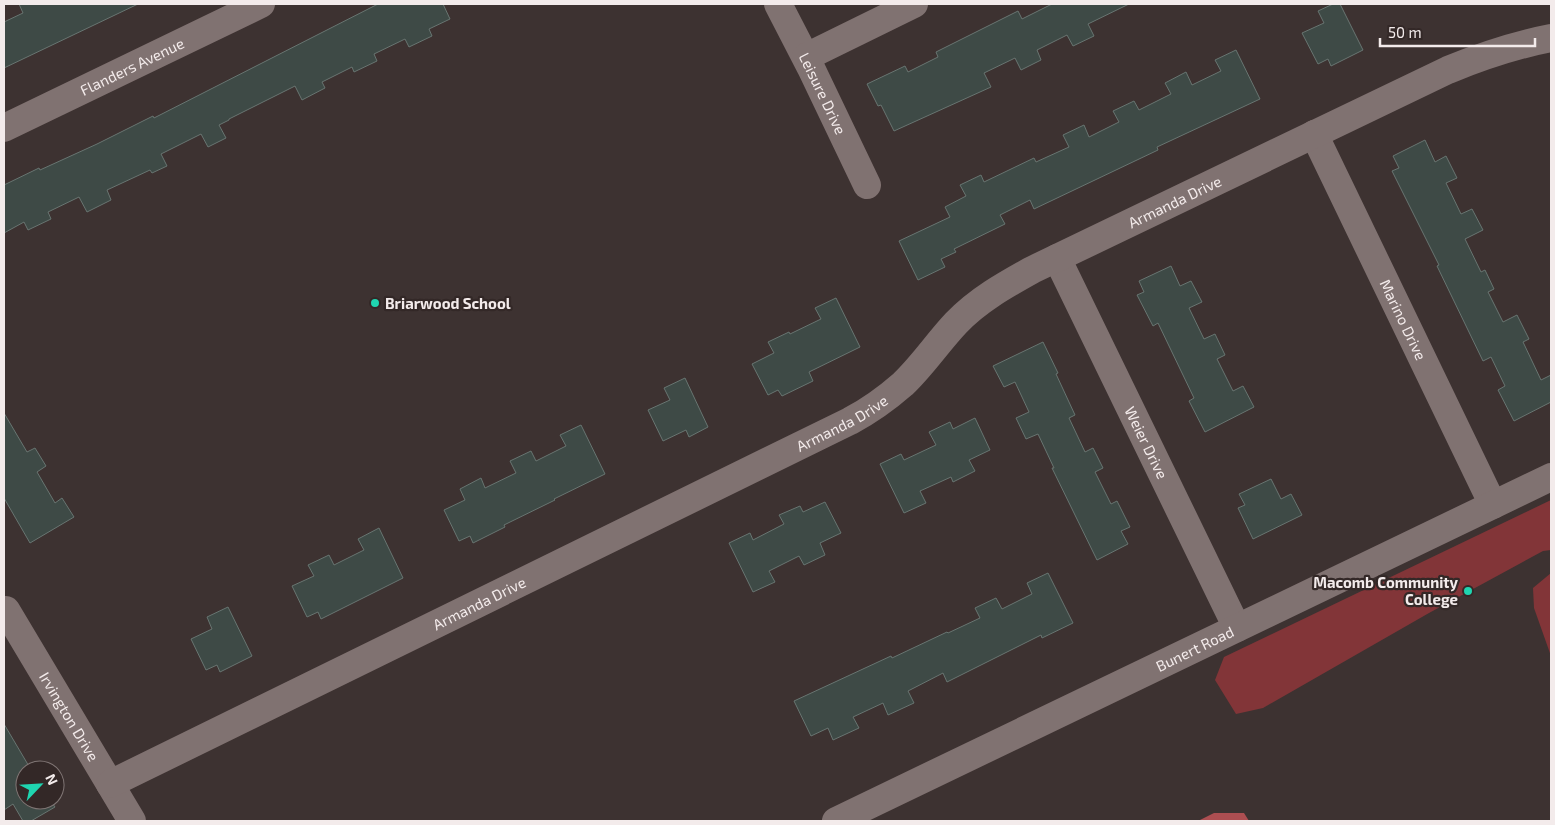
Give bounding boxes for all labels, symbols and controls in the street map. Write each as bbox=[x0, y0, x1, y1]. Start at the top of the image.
scale bar bbox=[1380, 15, 1535, 47]
text: 50 m bbox=[1388, 23, 1422, 41]
street label: Flanders Avenue bbox=[77, 34, 187, 99]
street label: Leisure Drive bbox=[796, 49, 850, 137]
street label: Armanda Drive bbox=[1125, 171, 1224, 232]
street label: Marino Drive bbox=[1376, 276, 1431, 363]
place label: Briarwood School bbox=[385, 294, 511, 312]
marker: Briarwood School bbox=[369, 297, 381, 309]
street label: Armanda Drive bbox=[793, 391, 891, 455]
street label: Weier Drive bbox=[1121, 403, 1172, 482]
street label: Armanda Drive bbox=[430, 573, 528, 633]
place label: Macomb Community College bbox=[1313, 573, 1459, 608]
marker: Macomb Community College bbox=[1462, 585, 1474, 597]
street label: Bunert Road bbox=[1153, 622, 1237, 675]
street label: Irvington Drive bbox=[36, 669, 103, 764]
north arrow bbox=[15, 760, 65, 810]
text: N bbox=[42, 771, 62, 787]

